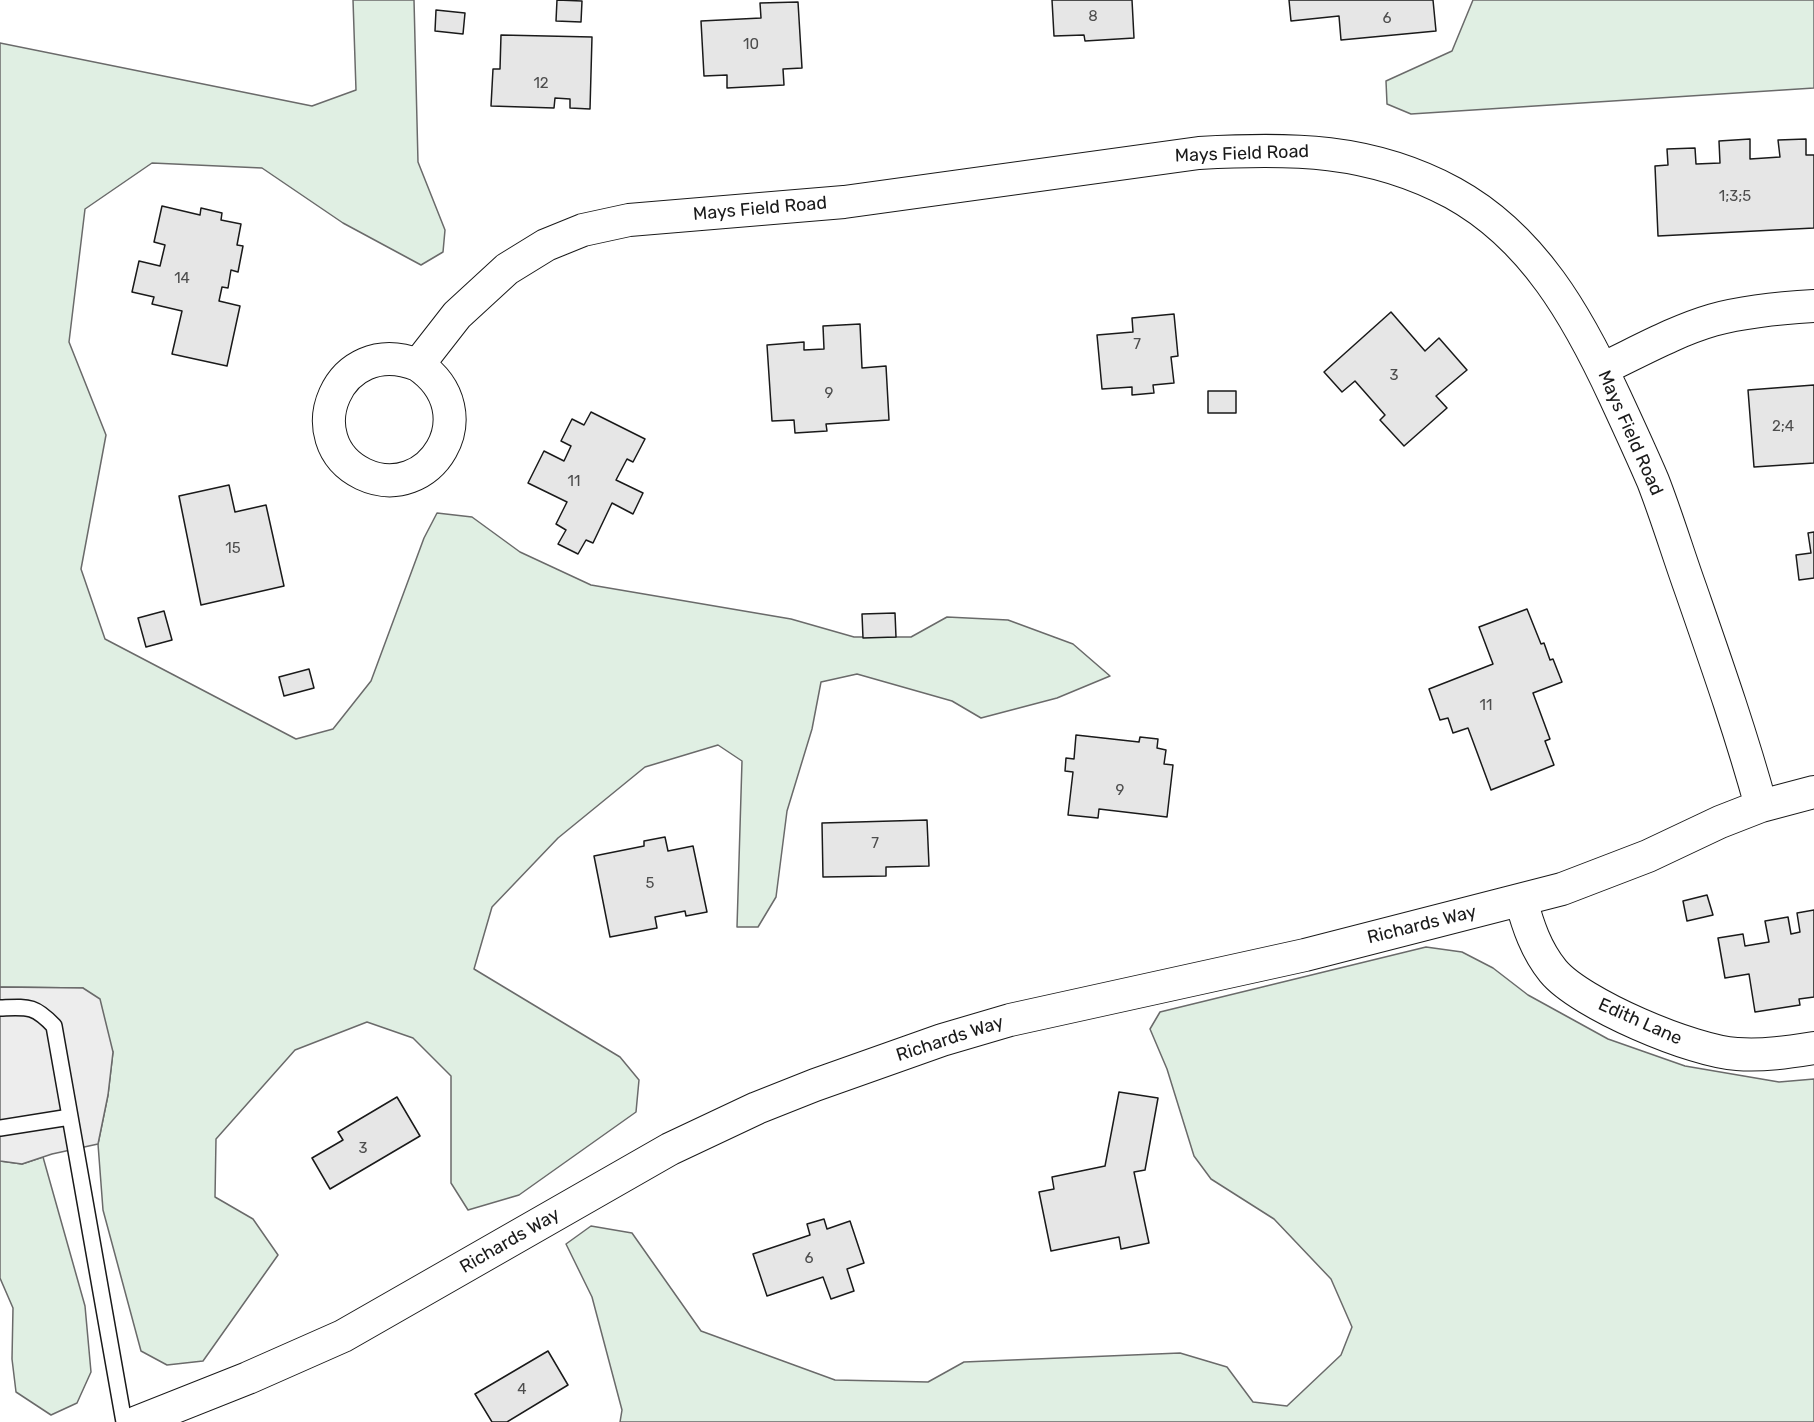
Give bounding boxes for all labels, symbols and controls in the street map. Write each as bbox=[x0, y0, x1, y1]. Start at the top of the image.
house number: 8 bbox=[1088, 8, 1098, 26]
house number: 6 bbox=[1382, 10, 1392, 28]
house number: 10 bbox=[743, 36, 759, 54]
house number: 12 bbox=[533, 75, 549, 93]
street label: Mays Field Road bbox=[1174, 141, 1310, 167]
house number: 1;3;5 bbox=[1719, 188, 1751, 206]
street label: Mays Field Road bbox=[692, 192, 828, 226]
house number: 14 bbox=[174, 270, 190, 288]
house number: 7 bbox=[1133, 336, 1141, 354]
house number: 3 bbox=[1389, 367, 1399, 385]
street label: Mays Field Road bbox=[1593, 367, 1667, 499]
house number: 9 bbox=[825, 385, 833, 403]
house number: 2;4 bbox=[1772, 418, 1794, 436]
house number: 11 bbox=[568, 473, 580, 491]
house number: 15 bbox=[225, 540, 241, 558]
house number: 11 bbox=[1480, 697, 1492, 715]
house number: 9 bbox=[1116, 782, 1124, 800]
house number: 7 bbox=[871, 835, 879, 853]
house number: 5 bbox=[646, 875, 654, 893]
street label: Richards Way bbox=[1365, 901, 1479, 949]
street label: Edith Lane bbox=[1595, 994, 1685, 1050]
street label: Richards Way bbox=[894, 1011, 1006, 1067]
house number: 3 bbox=[358, 1140, 368, 1158]
street label: Richards Way bbox=[456, 1204, 564, 1278]
house number: 6 bbox=[804, 1250, 814, 1268]
house number: 4 bbox=[517, 1381, 527, 1399]

